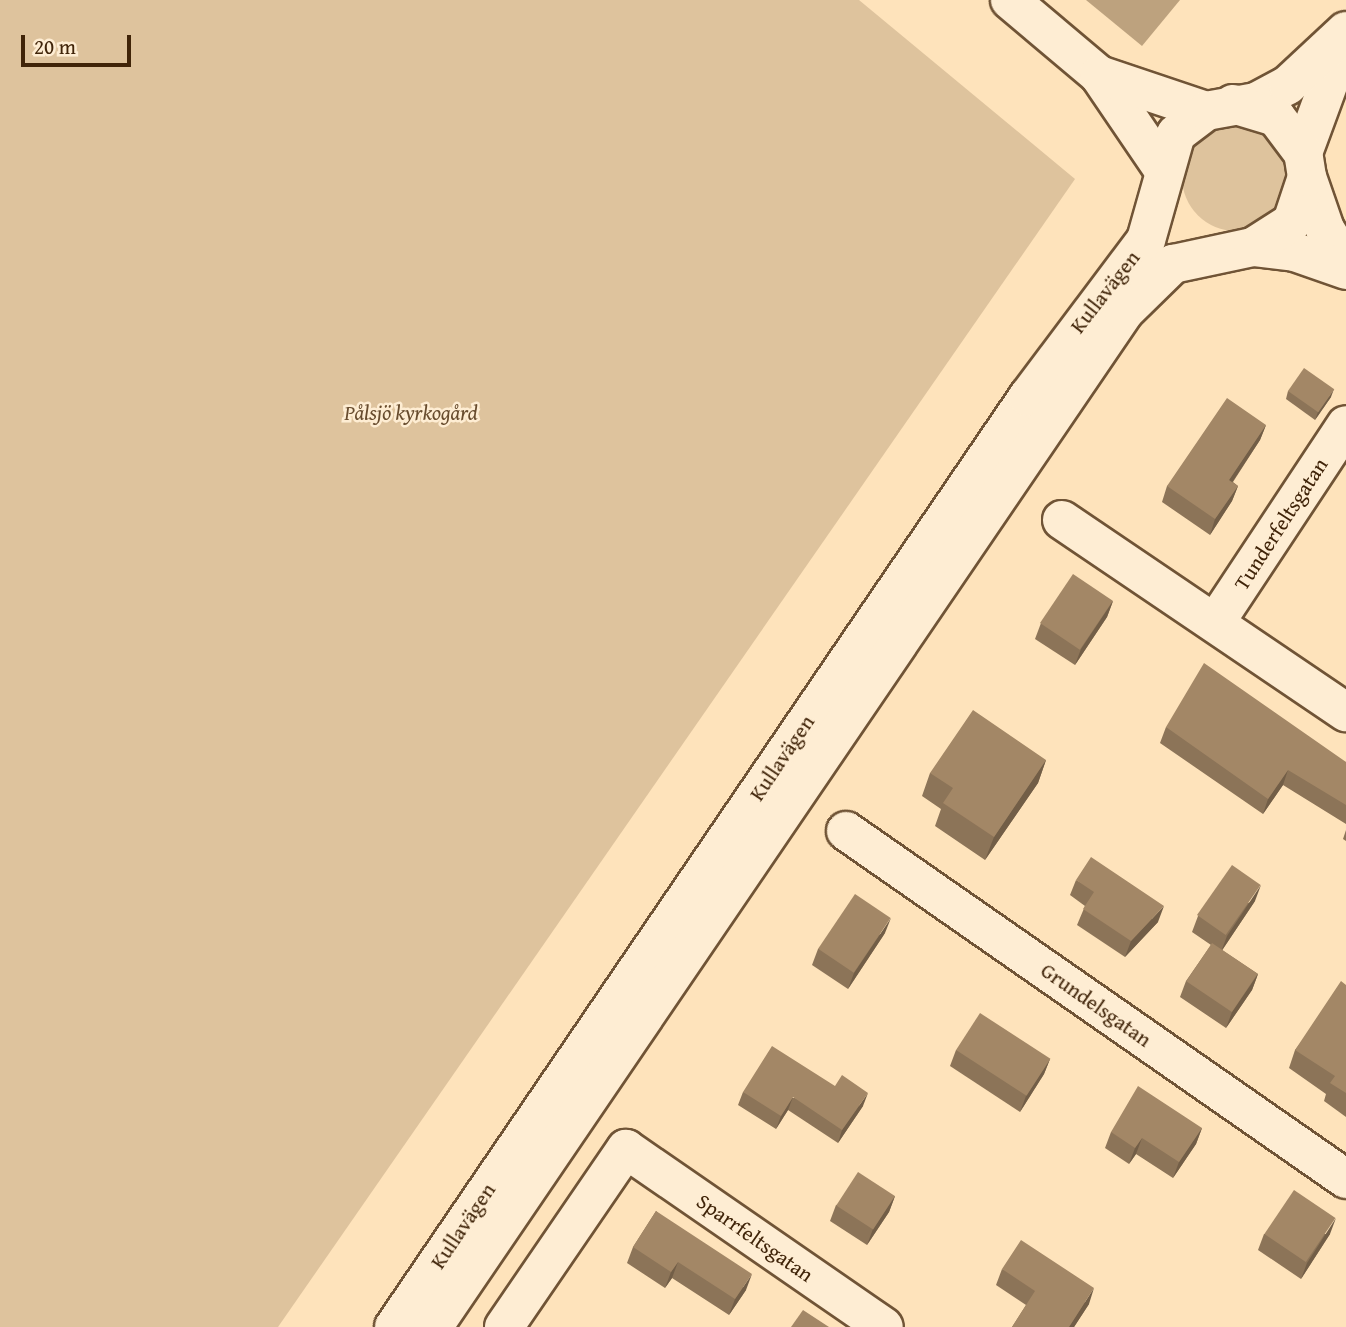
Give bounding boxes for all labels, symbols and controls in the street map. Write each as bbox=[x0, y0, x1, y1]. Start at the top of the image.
scale bar bbox=[24, 21, 135, 65]
text: 20 m bbox=[34, 31, 76, 62]
street label: Kullavägen bbox=[1065, 246, 1145, 338]
park label: Pålsjö kyrkogård bbox=[344, 400, 478, 426]
street label: Tunderfeltsgatan bbox=[1229, 453, 1333, 595]
street label: Kullavägen bbox=[744, 710, 820, 806]
street label: Grundelsgatan bbox=[1036, 958, 1156, 1052]
street label: Kullavägen bbox=[425, 1178, 501, 1274]
street label: Sparrfeltsgatan bbox=[692, 1189, 818, 1287]

